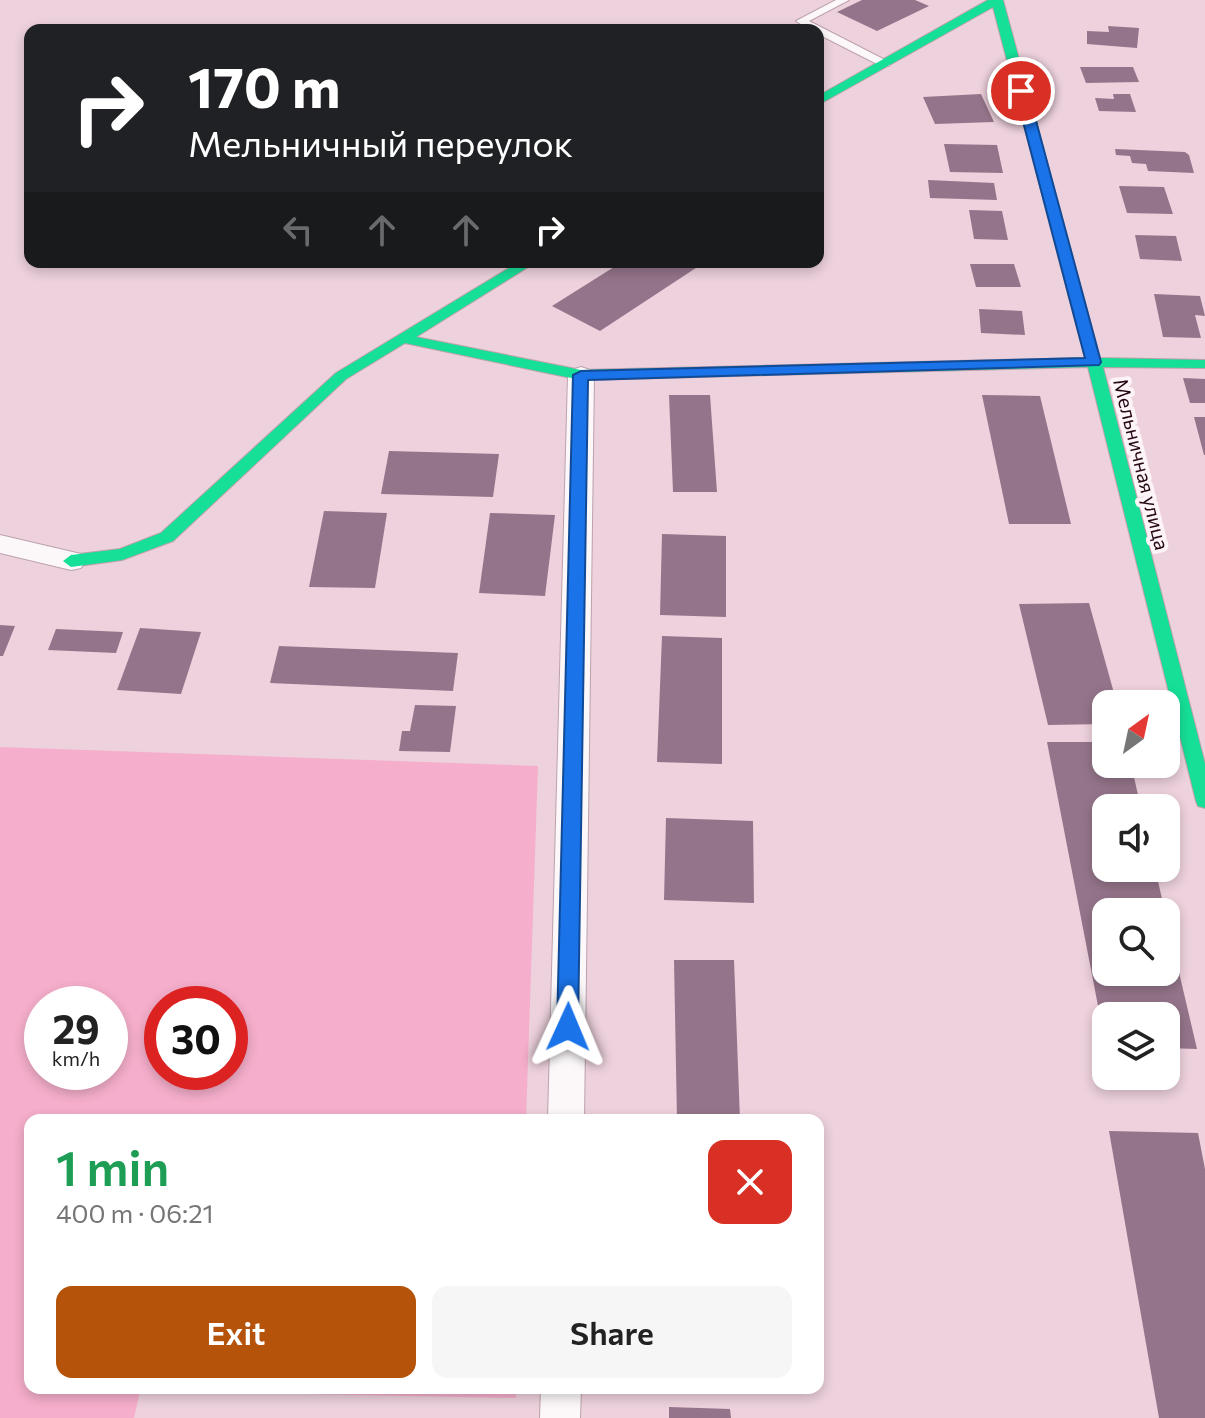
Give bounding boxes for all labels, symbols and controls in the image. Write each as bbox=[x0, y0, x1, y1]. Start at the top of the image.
text: 170 m bbox=[188, 51, 341, 120]
icon: right bbox=[56, 56, 160, 160]
pin bbox=[987, 57, 1055, 125]
icon: arrive bbox=[999, 69, 1043, 113]
text: Мельничный переулок bbox=[188, 120, 573, 164]
icon: left bbox=[276, 208, 320, 252]
icon: ahead bbox=[360, 208, 404, 252]
icon: ahead bbox=[444, 208, 488, 252]
icon: right bbox=[528, 208, 572, 252]
street label: Мельничная улица bbox=[1109, 376, 1175, 552]
north arrow bbox=[1092, 690, 1180, 778]
map controls bbox=[1092, 690, 1180, 1090]
button: sound bbox=[1092, 794, 1180, 882]
button: search bbox=[1092, 898, 1180, 986]
position arrow bbox=[526, 985, 610, 1069]
speed limit sign: 30 bbox=[144, 986, 248, 1090]
button: layers bbox=[1092, 1002, 1180, 1090]
text: 29 bbox=[52, 1003, 100, 1052]
text: km/h bbox=[52, 1046, 100, 1070]
text: 1 min bbox=[56, 1137, 169, 1196]
button: close bbox=[708, 1140, 792, 1224]
text: 400 m · 06:21 bbox=[56, 1197, 214, 1228]
button: Exit bbox=[56, 1286, 416, 1378]
button: Share bbox=[432, 1286, 792, 1378]

